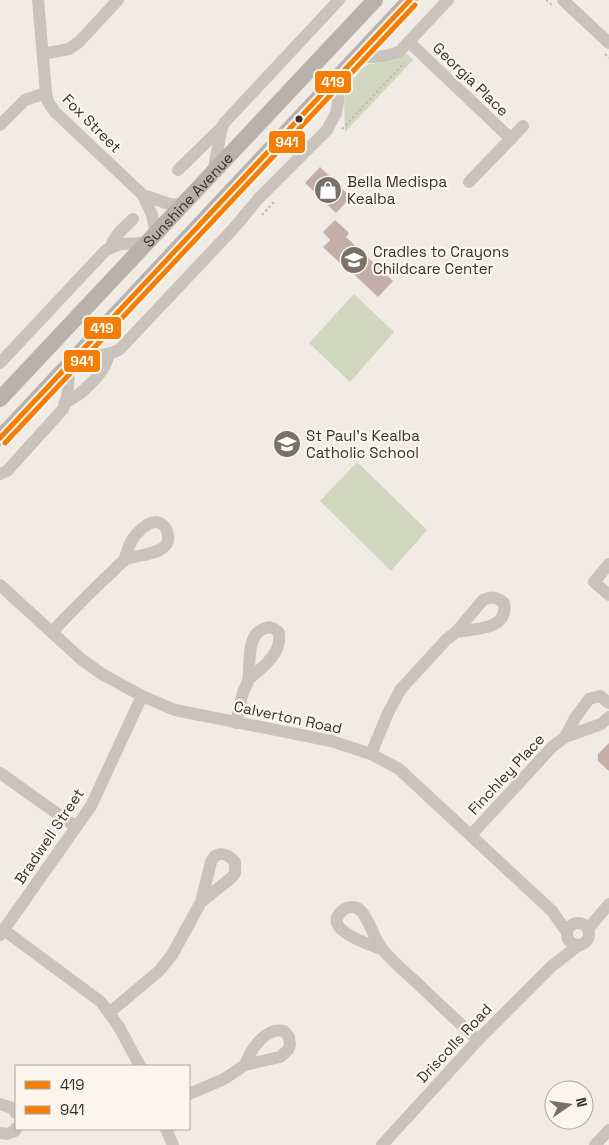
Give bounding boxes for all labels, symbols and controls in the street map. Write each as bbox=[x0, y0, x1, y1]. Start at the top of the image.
street label: Georgia Place bbox=[429, 38, 513, 120]
line badge: 419 bbox=[314, 70, 352, 94]
text: 419 bbox=[321, 73, 345, 91]
street label: Fox Street bbox=[59, 90, 125, 156]
unlabelled marker bbox=[294, 114, 304, 124]
line badge: 941 bbox=[268, 130, 306, 154]
text: 941 bbox=[275, 133, 299, 151]
street label: Sunshine Avenue bbox=[139, 148, 237, 251]
place label: Bella Medispa Kealba bbox=[347, 172, 447, 208]
shop icon: Bella Medispa Kealba bbox=[313, 175, 343, 205]
place label: Cradles to Crayons Childcare Center bbox=[373, 242, 509, 278]
school or university icon: Cradles to Crayons Childcare Center bbox=[339, 245, 369, 275]
line badge: 419 bbox=[83, 316, 122, 340]
text: 419 bbox=[90, 319, 114, 337]
line badge: 941 bbox=[63, 349, 101, 373]
text: 941 bbox=[70, 352, 94, 370]
place label: St Paul’s Kealba Catholic School bbox=[306, 426, 420, 462]
school or university icon: St Paul’s Kealba Catholic School bbox=[272, 429, 302, 459]
street label: Calverton Road bbox=[232, 696, 344, 738]
street label: Finchley Place bbox=[464, 730, 548, 818]
street label: Bradwell Street bbox=[10, 785, 88, 887]
street label: Driscolls Road bbox=[412, 999, 496, 1087]
legend bbox=[15, 1065, 190, 1130]
text: 419 bbox=[60, 1075, 84, 1094]
north arrow bbox=[544, 1080, 594, 1130]
text: N bbox=[572, 1095, 591, 1109]
text: 941 bbox=[60, 1100, 84, 1119]

